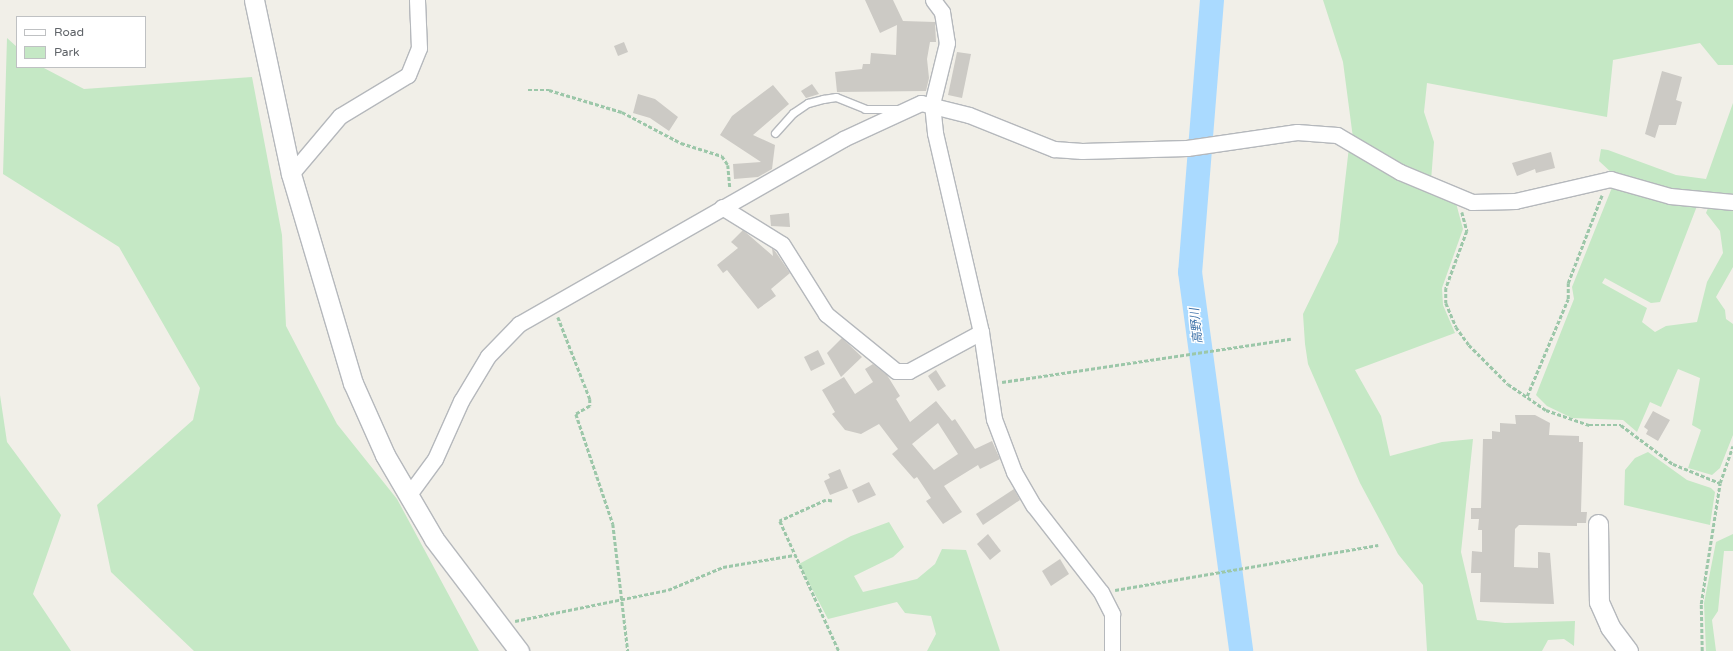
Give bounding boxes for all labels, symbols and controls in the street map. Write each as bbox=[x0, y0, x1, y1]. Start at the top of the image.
legend bbox=[16, 16, 146, 68]
text: Road bbox=[54, 25, 84, 39]
text: Park bbox=[54, 45, 80, 59]
water label: 高野川 bbox=[1188, 307, 1206, 345]

